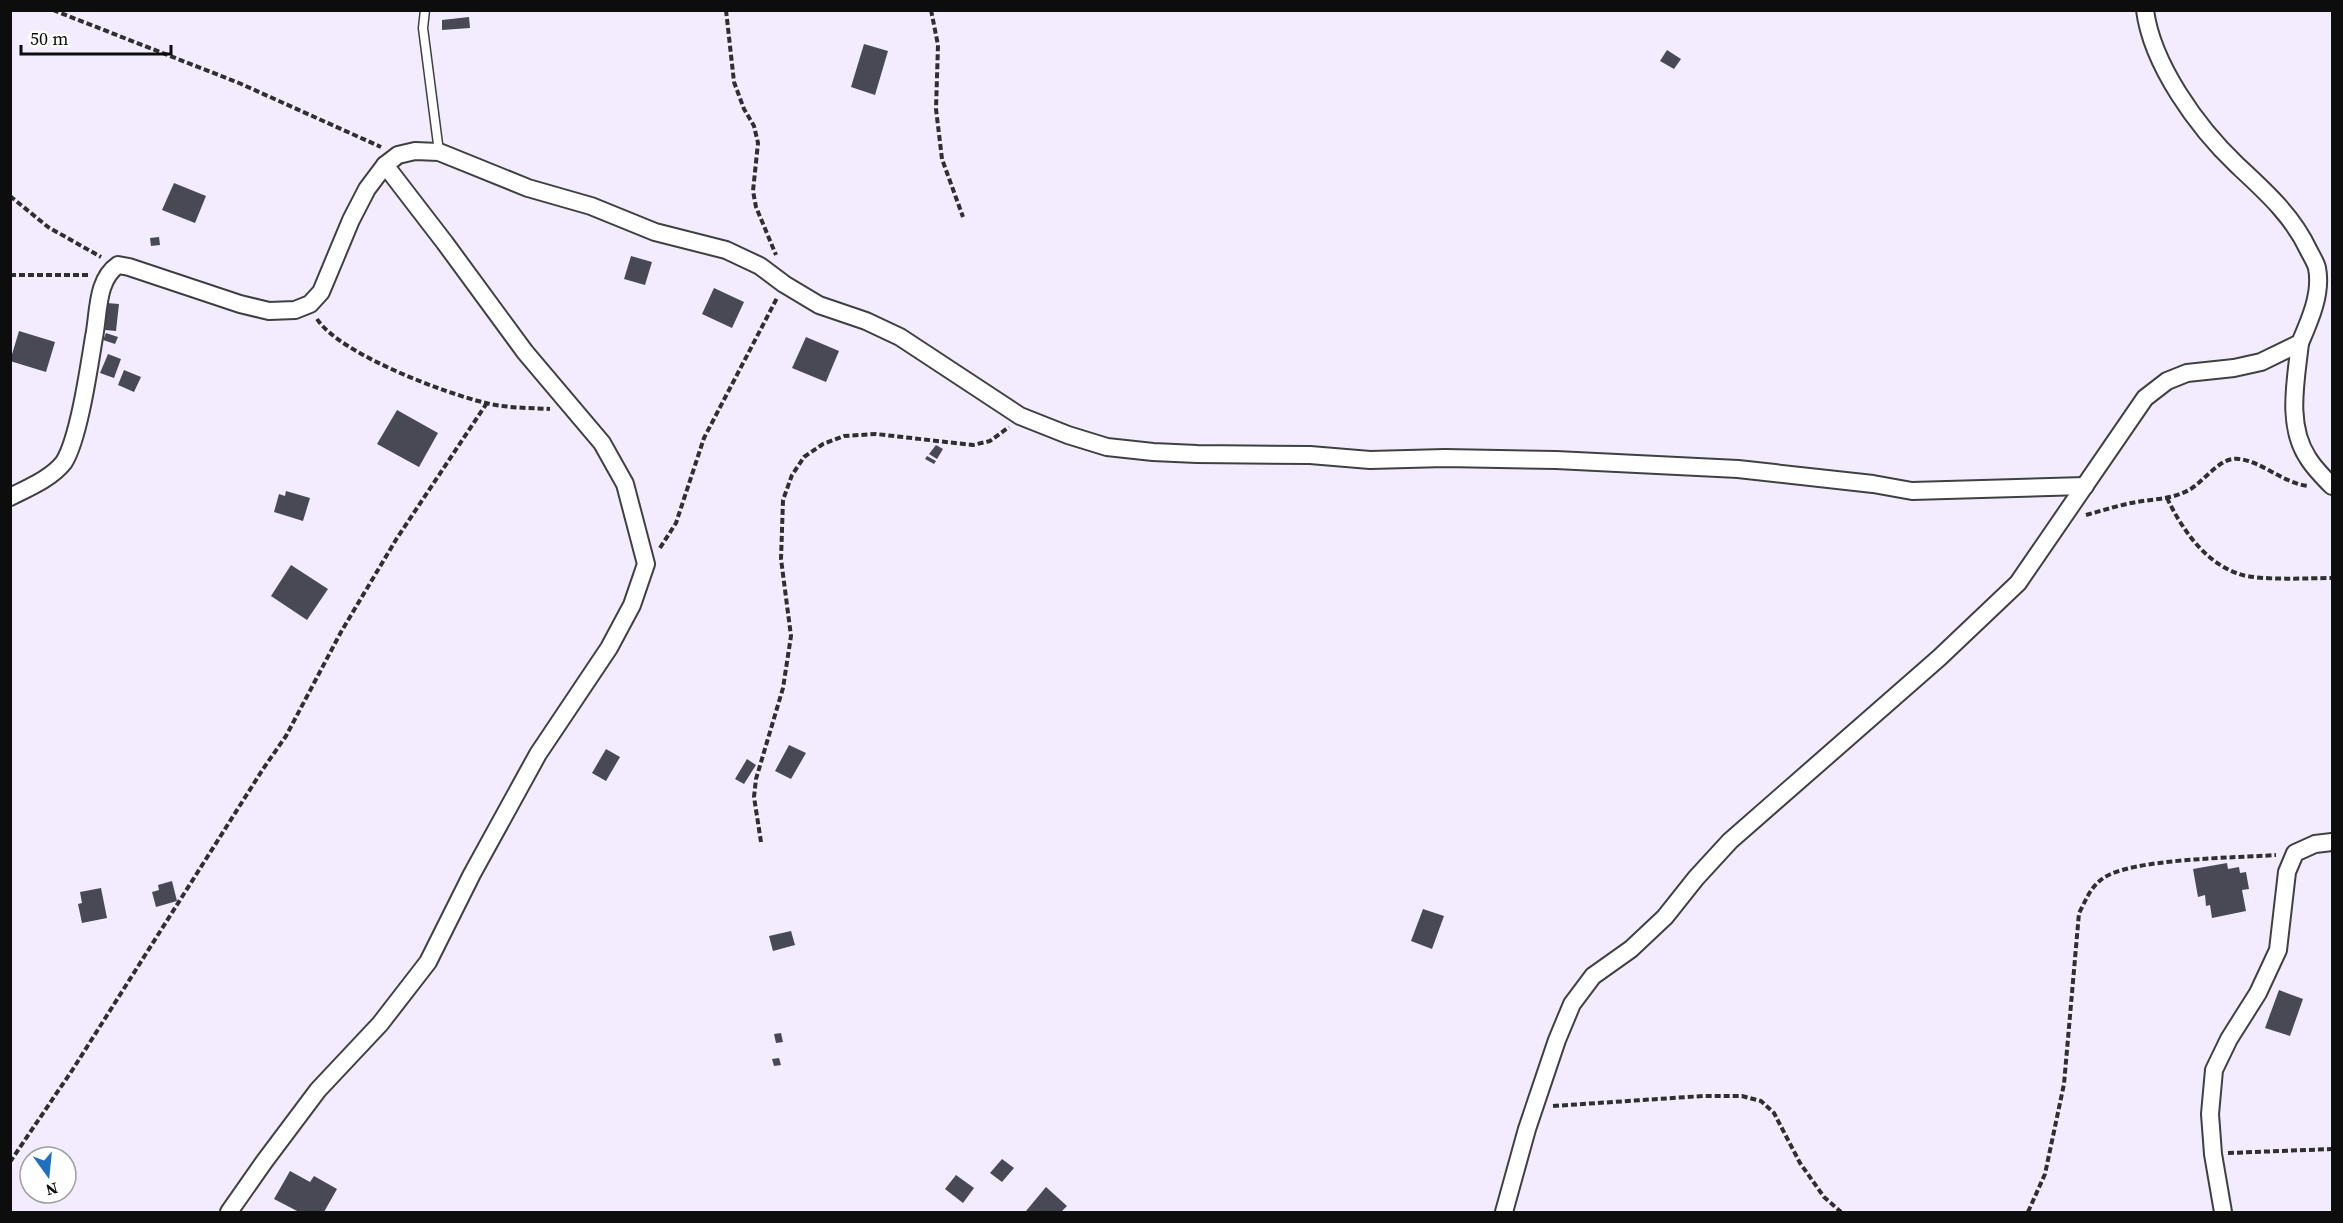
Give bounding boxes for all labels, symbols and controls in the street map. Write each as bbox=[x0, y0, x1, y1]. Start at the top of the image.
scale bar bbox=[21, 18, 171, 56]
text: 50 m bbox=[30, 26, 68, 51]
north arrow bbox=[18, 1145, 78, 1205]
text: N bbox=[43, 1177, 60, 1202]

